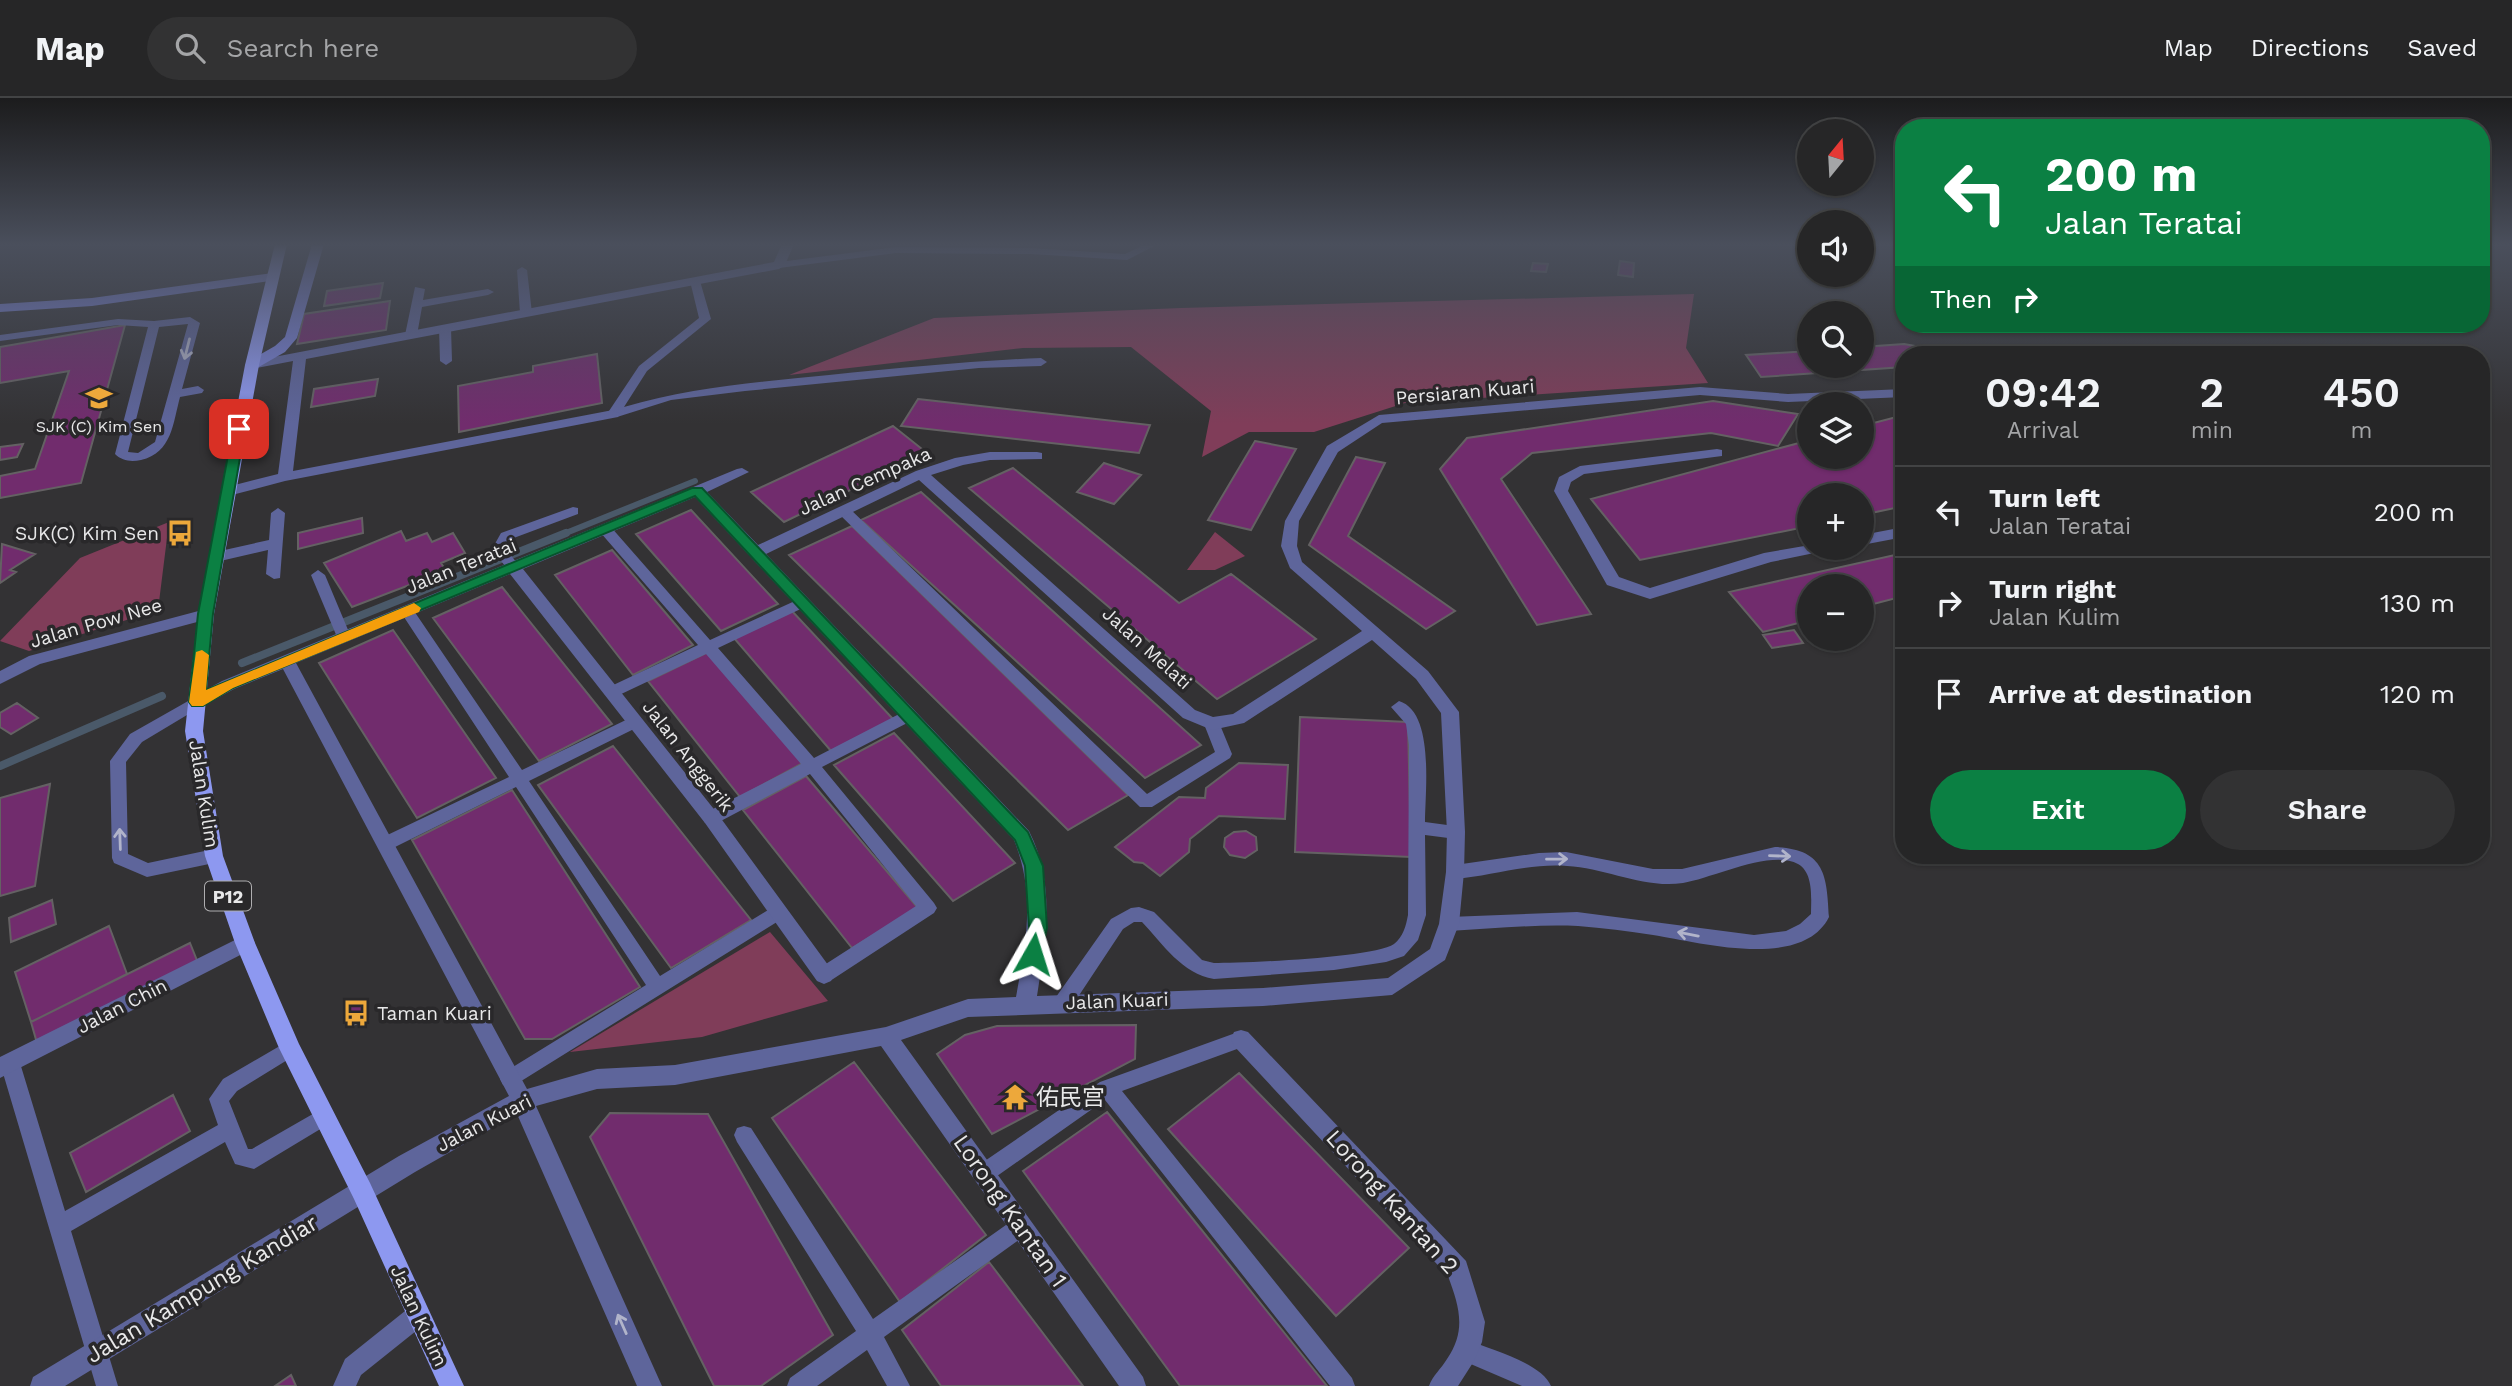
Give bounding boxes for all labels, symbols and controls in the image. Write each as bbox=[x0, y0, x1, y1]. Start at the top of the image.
search box bbox=[147, 17, 637, 80]
text: Map bbox=[35, 29, 105, 68]
icon: search bbox=[171, 29, 209, 67]
text: Search here bbox=[227, 33, 379, 63]
text: Map bbox=[2164, 34, 2213, 62]
text: Directions bbox=[2251, 34, 2369, 62]
text: Saved bbox=[2407, 34, 2477, 62]
north arrow bbox=[1797, 119, 1874, 196]
map controls bbox=[1797, 119, 1874, 651]
text: 200 m bbox=[2045, 145, 2197, 203]
icon: left bbox=[1930, 147, 2021, 238]
text: Jalan Teratai bbox=[2045, 204, 2243, 242]
button: sound bbox=[1797, 210, 1874, 287]
icon: right bbox=[2006, 280, 2044, 318]
text: Then bbox=[1930, 284, 1992, 314]
button: search bbox=[1797, 301, 1874, 378]
one-way arrow bbox=[180, 337, 193, 360]
text: 09:42 bbox=[1985, 368, 2101, 417]
text: 2 bbox=[2199, 368, 2224, 417]
text: 450 bbox=[2323, 368, 2400, 417]
street label: Persiaran Kuari bbox=[1395, 374, 1535, 410]
school or university icon: SJK (C) Kim Sen bbox=[84, 383, 114, 413]
button: layers bbox=[1797, 392, 1874, 469]
pin bbox=[209, 399, 269, 459]
icon: arrive bbox=[220, 410, 258, 448]
place label: SJK (C) Kim Sen bbox=[36, 417, 162, 436]
text: Arrival bbox=[2007, 417, 2079, 444]
text: min bbox=[2191, 417, 2233, 444]
text: m bbox=[2350, 417, 2372, 444]
street label: Jalan Cempaka bbox=[795, 442, 935, 520]
button: + bbox=[1797, 483, 1874, 560]
text: Turn left bbox=[1989, 483, 2100, 513]
icon: left bbox=[1930, 493, 1968, 531]
text: 200 m bbox=[2374, 497, 2455, 527]
text: Jalan Teratai bbox=[1989, 513, 2131, 540]
bus stop icon: SJK(C) Kim Sen bbox=[165, 518, 195, 548]
place label: SJK(C) Kim Sen bbox=[15, 522, 159, 545]
street label: Jalan Teratai bbox=[402, 533, 520, 599]
button: − bbox=[1797, 574, 1874, 651]
text: Turn right bbox=[1989, 574, 2116, 604]
icon: right bbox=[1930, 584, 1968, 622]
text: 130 m bbox=[2380, 588, 2455, 618]
street label: Jalan Pow Nee bbox=[27, 593, 165, 653]
street label: Jalan Melati bbox=[1098, 602, 1196, 694]
text: Jalan Kulim bbox=[1989, 604, 2121, 631]
icon: arrive bbox=[1930, 675, 1968, 713]
text: Arrive at destination bbox=[1989, 679, 2252, 709]
text: 120 m bbox=[2380, 679, 2455, 709]
street label: Jalan Anggerik bbox=[638, 696, 739, 816]
street label: Jalan Kulim bbox=[184, 739, 224, 849]
button: Exit bbox=[1930, 770, 2186, 850]
button: Share bbox=[2200, 770, 2455, 850]
one-way arrow bbox=[113, 827, 126, 850]
one-way arrow bbox=[1768, 849, 1791, 862]
one-way arrow bbox=[1545, 853, 1568, 866]
road number: P12 bbox=[205, 882, 251, 910]
position arrow bbox=[996, 917, 1070, 991]
one-way arrow bbox=[1677, 927, 1700, 941]
street label: Jalan Chin bbox=[73, 974, 171, 1038]
street label: Jalan Kuari bbox=[1065, 988, 1169, 1014]
bus stop icon: Taman Kuari bbox=[341, 998, 371, 1028]
place label: Taman Kuari bbox=[377, 1002, 492, 1025]
temple icon: 佑民宫 bbox=[1000, 1082, 1030, 1112]
place label: 佑民宫 bbox=[1036, 1084, 1105, 1111]
street label: Jalan Kuari bbox=[433, 1089, 535, 1157]
street label: Lorong Kantan 2 bbox=[1320, 1124, 1464, 1280]
street label: Lorong Kantan 1 bbox=[947, 1130, 1073, 1292]
street label: Jalan Kampung Kandiar bbox=[81, 1209, 323, 1369]
street label: Jalan Kulim bbox=[386, 1262, 452, 1370]
one-way arrow bbox=[615, 1314, 628, 1335]

